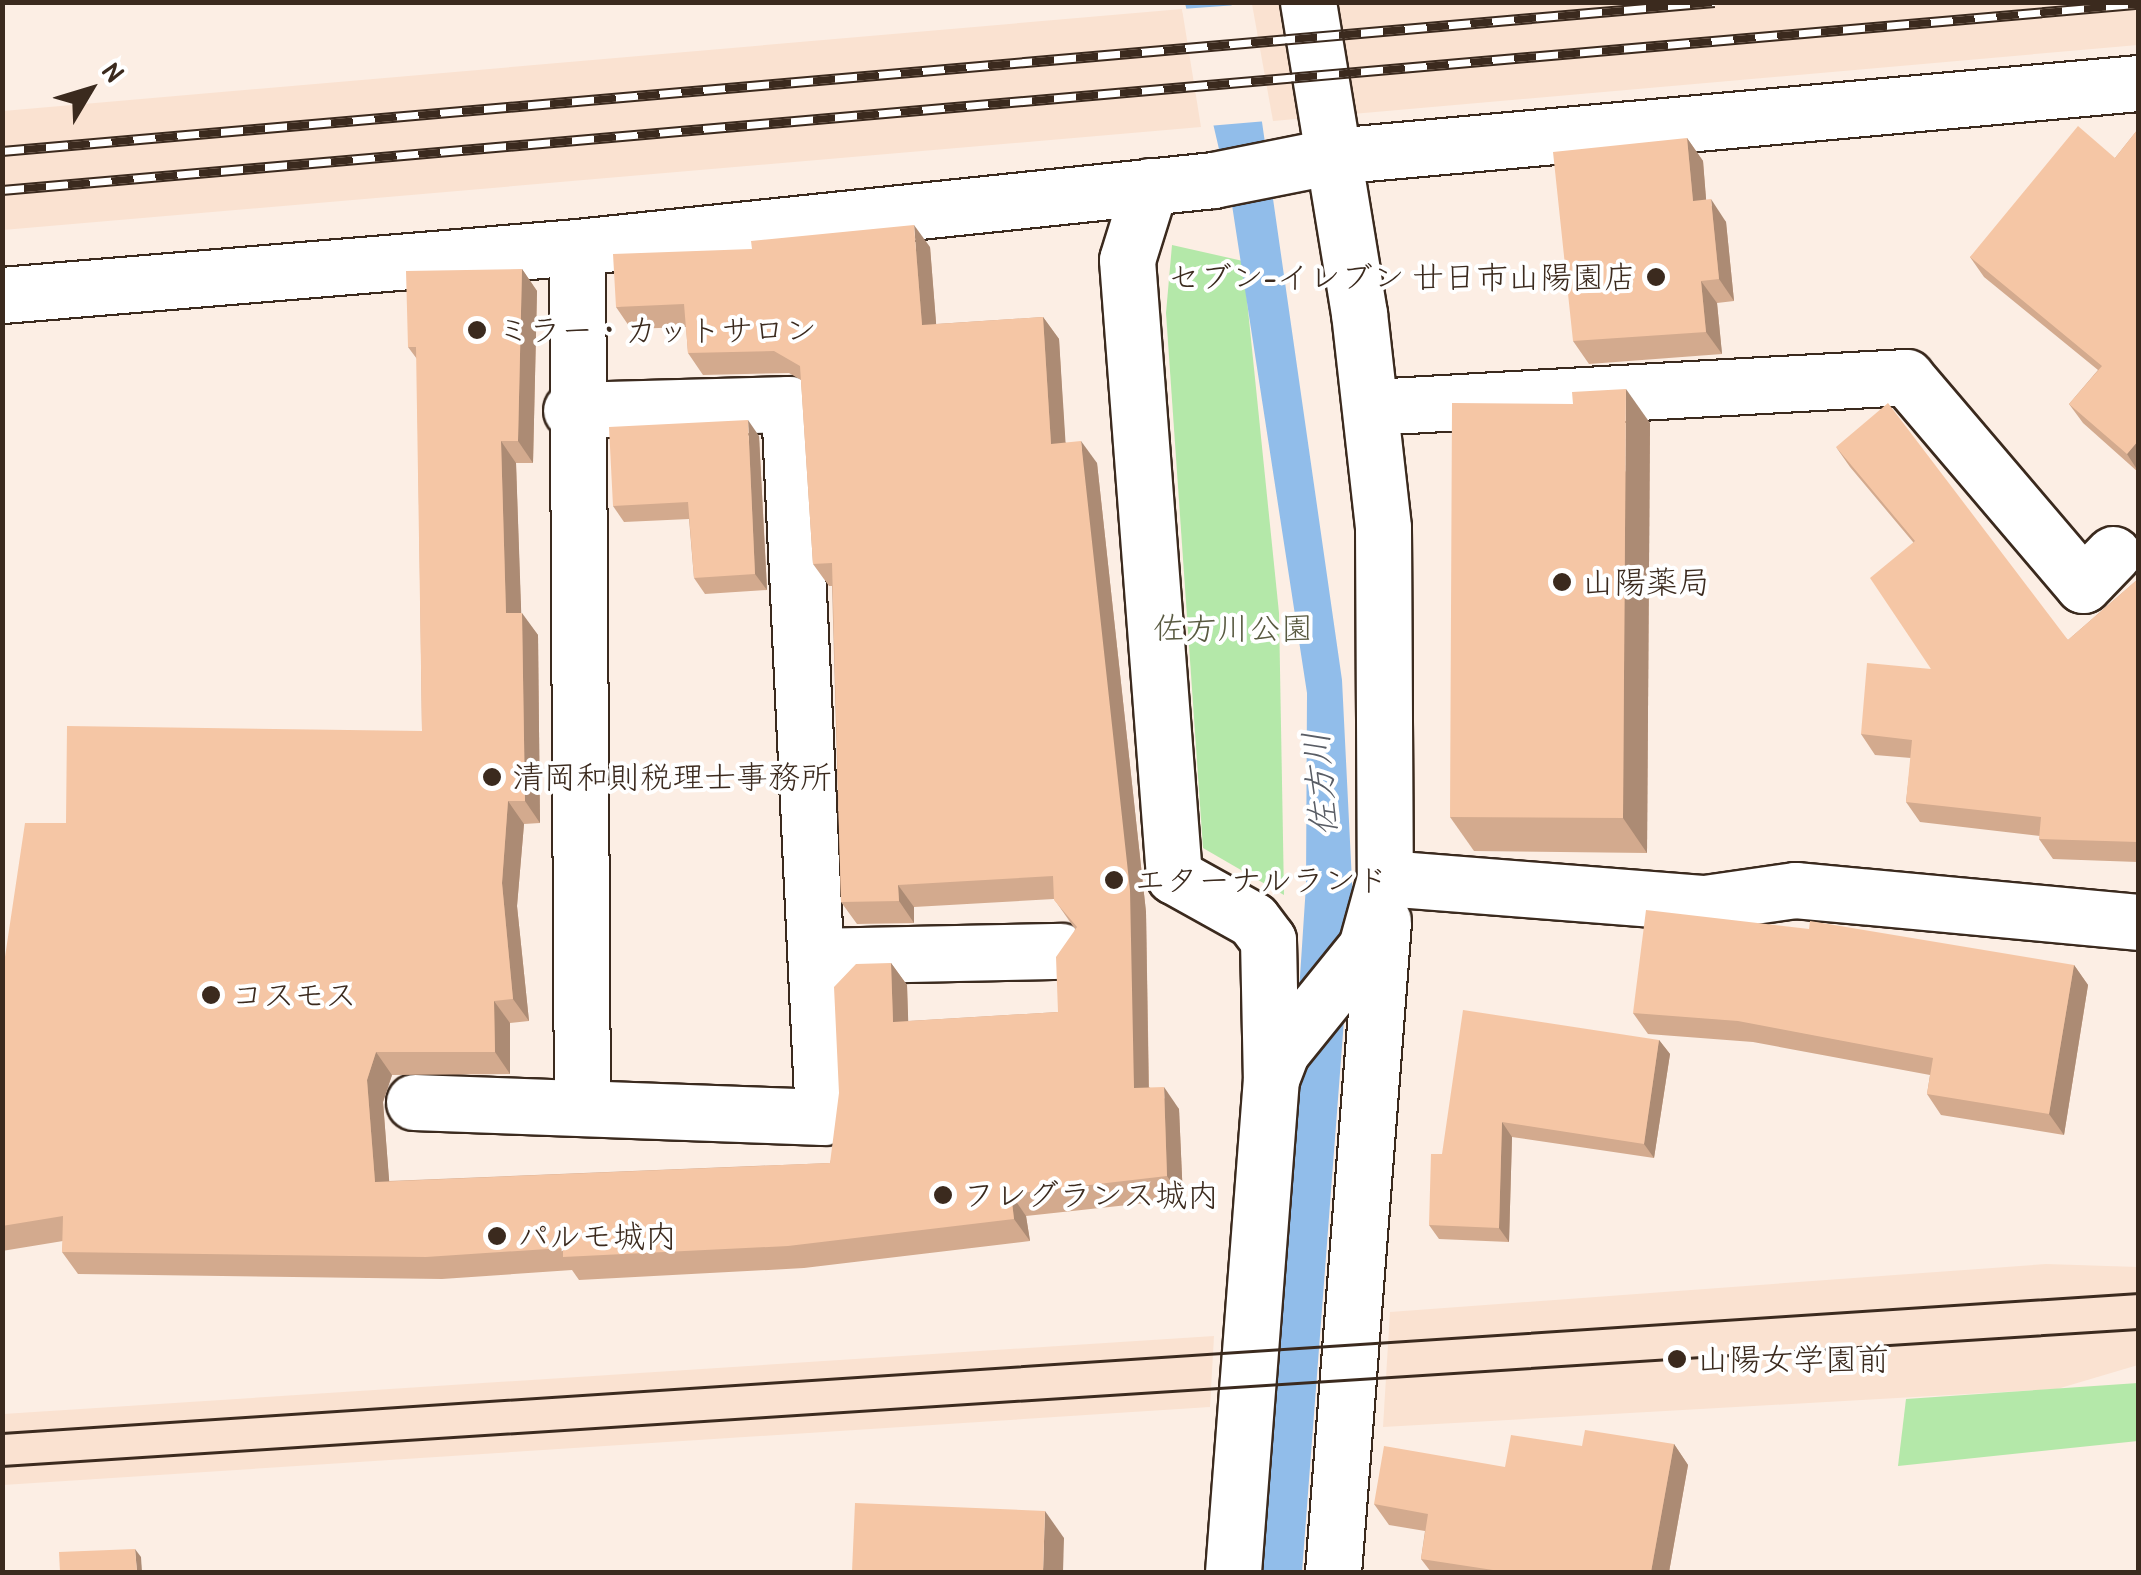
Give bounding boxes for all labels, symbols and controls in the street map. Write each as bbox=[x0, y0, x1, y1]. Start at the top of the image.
north arrow bbox=[40, 40, 140, 140]
text: N bbox=[94, 54, 133, 89]
place label: セブン-イレブン 廿日市山陽園店 bbox=[1168, 258, 1636, 296]
marker: セブン-イレブン 廿日市山陽園店 bbox=[1645, 266, 1667, 288]
place label: ミラー・カットサロン bbox=[497, 311, 817, 349]
marker: ミラー・カットサロン bbox=[466, 319, 488, 341]
place label: 山陽薬局 bbox=[1582, 563, 1710, 601]
marker: 山陽薬局 bbox=[1551, 571, 1573, 593]
park label: 佐方川公園 bbox=[1153, 609, 1313, 647]
water label: 佐方川 bbox=[1295, 730, 1345, 838]
place label: 清岡和則税理士事務所 bbox=[512, 758, 832, 796]
marker: 清岡和則税理士事務所 bbox=[481, 766, 503, 788]
place label: エターナルランド bbox=[1134, 861, 1390, 899]
marker: エターナルランド bbox=[1103, 869, 1125, 891]
place label: コスモス bbox=[231, 976, 359, 1014]
marker: コスモス bbox=[200, 984, 222, 1006]
place label: フレグランス城内 bbox=[963, 1176, 1219, 1214]
marker: フレグランス城内 bbox=[932, 1184, 954, 1206]
place label: パルモ城内 bbox=[517, 1217, 677, 1255]
marker: パルモ城内 bbox=[486, 1225, 508, 1247]
place label: 山陽女学園前 bbox=[1697, 1340, 1889, 1378]
marker: 山陽女学園前 bbox=[1666, 1348, 1688, 1370]

